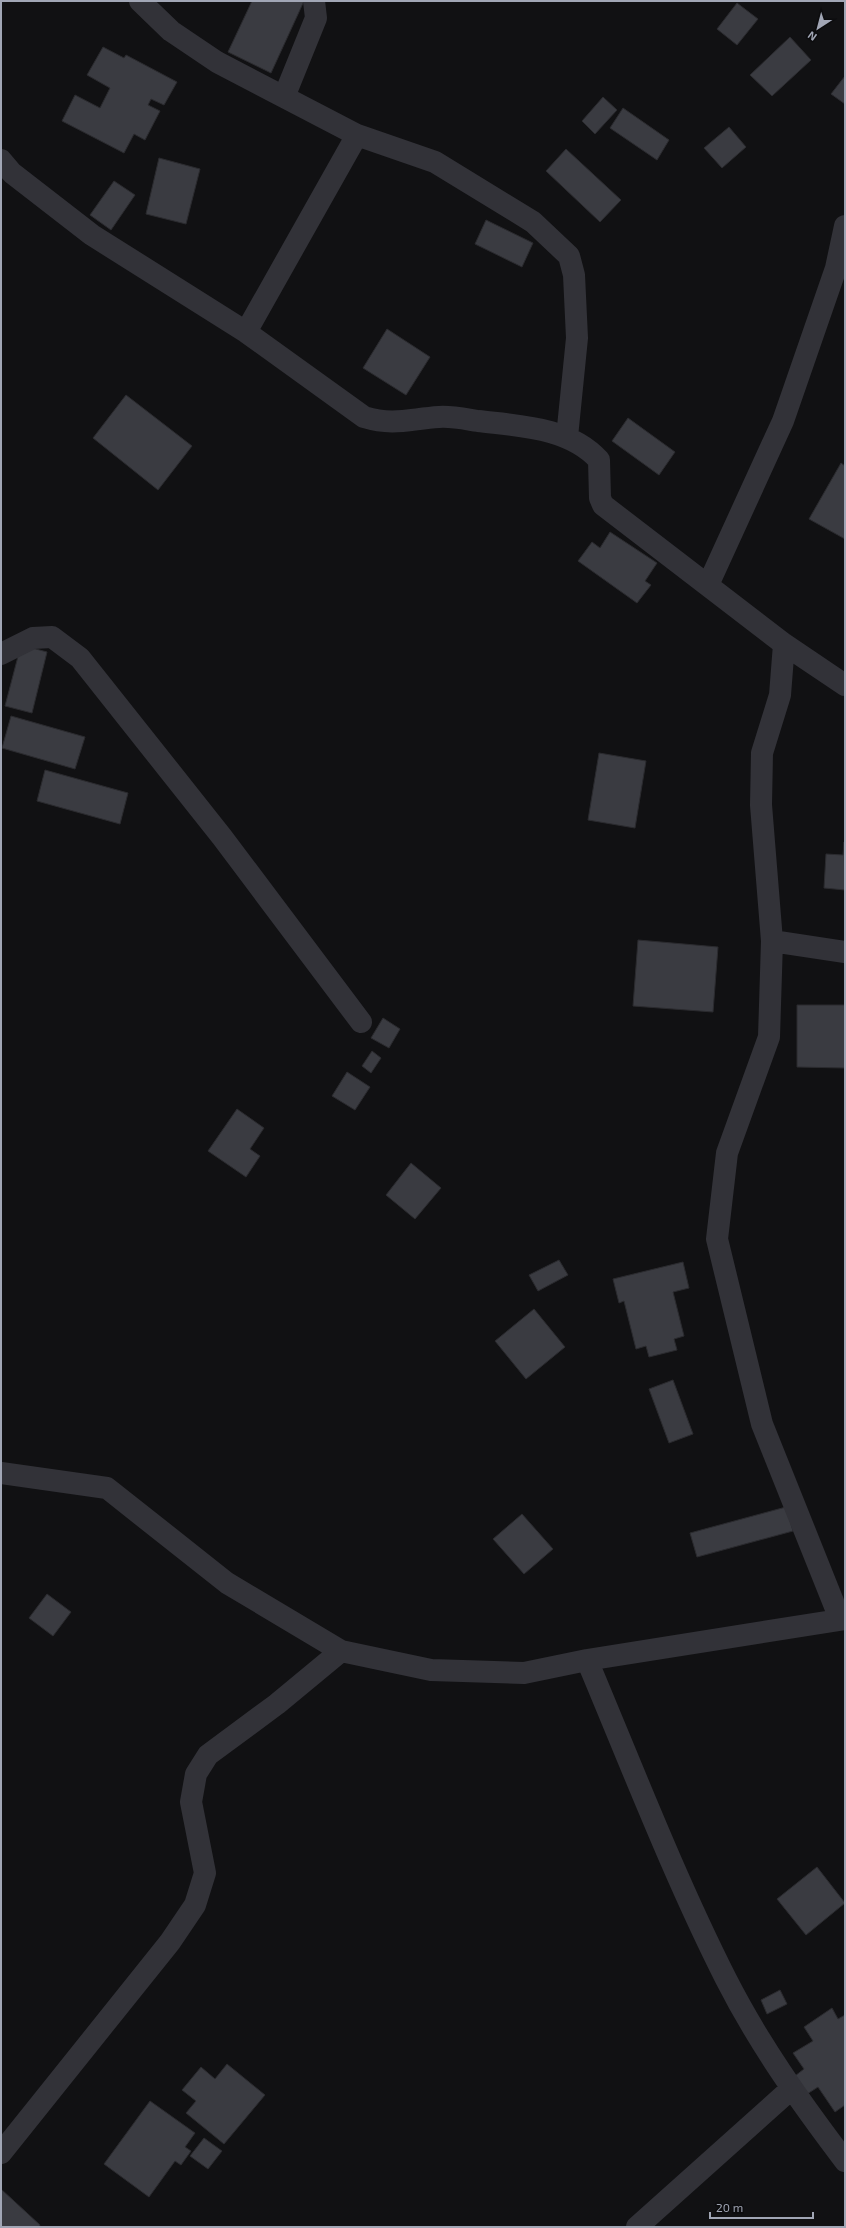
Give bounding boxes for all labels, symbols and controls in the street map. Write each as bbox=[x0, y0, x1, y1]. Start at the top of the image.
north arrow bbox=[798, 8, 838, 48]
text: N bbox=[805, 29, 819, 44]
scale bar bbox=[710, 2194, 813, 2220]
text: 20 m bbox=[716, 2200, 743, 2214]

